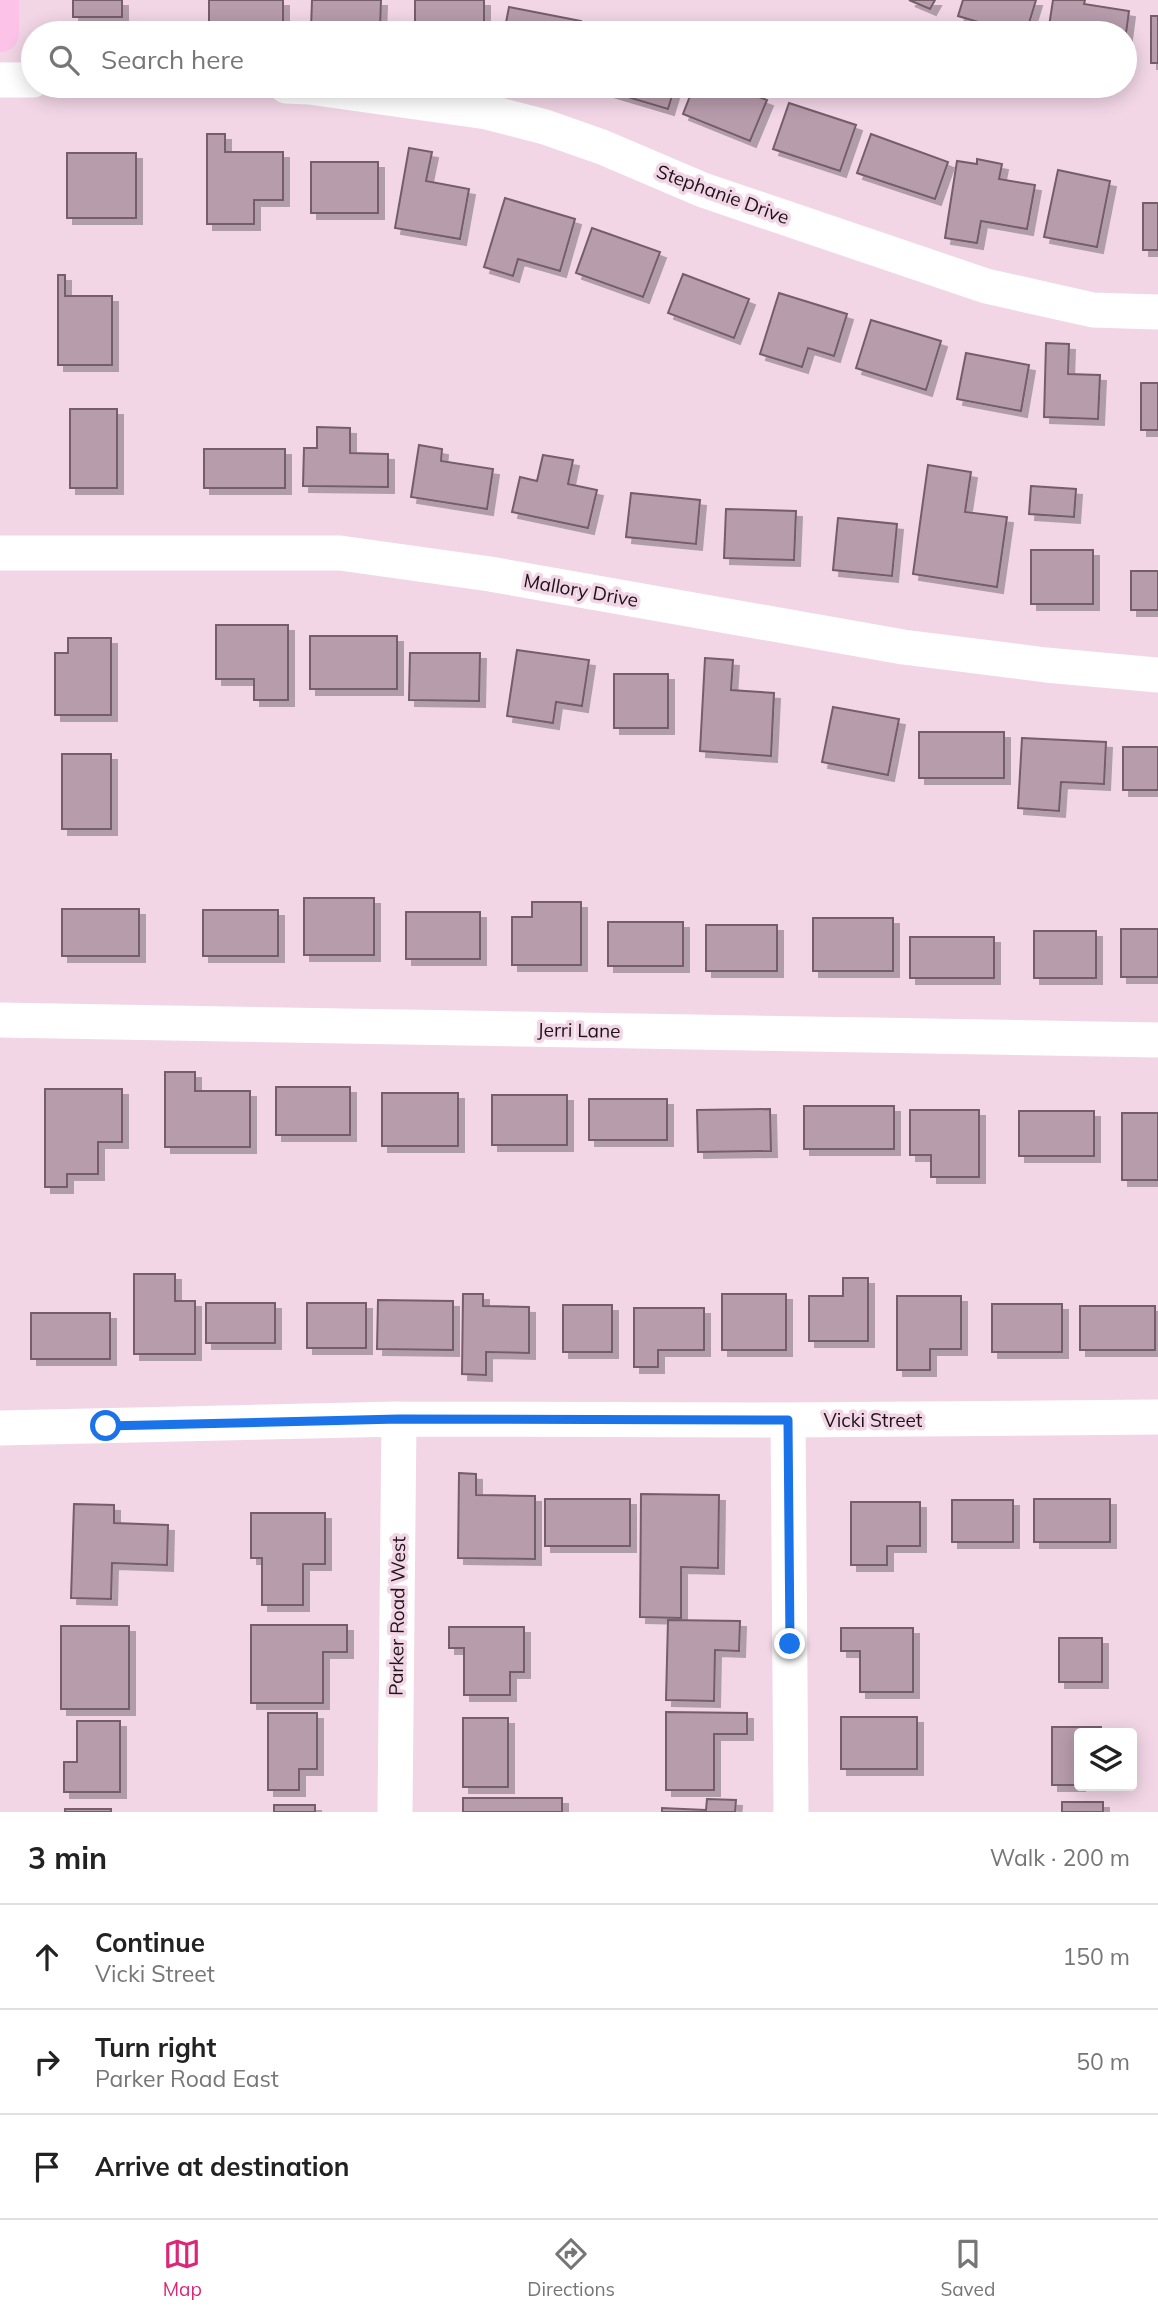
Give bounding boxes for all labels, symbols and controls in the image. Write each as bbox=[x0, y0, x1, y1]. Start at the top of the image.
search box bbox=[21, 21, 1137, 98]
icon: search bbox=[45, 41, 83, 79]
text: Search here bbox=[101, 43, 244, 76]
street label: Stephanie Drive bbox=[653, 159, 793, 229]
street label: Mallory Drive bbox=[522, 568, 640, 612]
street label: Jerri Lane bbox=[537, 1017, 621, 1043]
street label: Vicki Street bbox=[824, 1408, 923, 1432]
route start bbox=[90, 1410, 121, 1441]
street label: Parker Road West bbox=[384, 1536, 410, 1696]
route end bbox=[774, 1628, 805, 1659]
map controls bbox=[1074, 1728, 1137, 1791]
button: layers bbox=[1074, 1728, 1137, 1791]
text: 3 min bbox=[28, 1839, 107, 1877]
text: Walk · 200 m bbox=[990, 1843, 1130, 1872]
text: Continue bbox=[95, 1926, 205, 1959]
icon: ahead bbox=[28, 1938, 66, 1976]
text: 150 m bbox=[1062, 1942, 1130, 1971]
text: Vicki Street bbox=[95, 1959, 215, 1988]
text: Turn right bbox=[95, 2031, 216, 2064]
icon: right bbox=[28, 2043, 66, 2081]
text: 50 m bbox=[1076, 2047, 1130, 2076]
text: Parker Road East bbox=[95, 2064, 279, 2093]
icon: arrive bbox=[28, 2148, 66, 2186]
text: Arrive at destination bbox=[95, 2150, 350, 2183]
tab: Map bbox=[163, 2235, 202, 2301]
tab: Directions bbox=[527, 2235, 615, 2301]
tab: Saved bbox=[940, 2235, 995, 2301]

